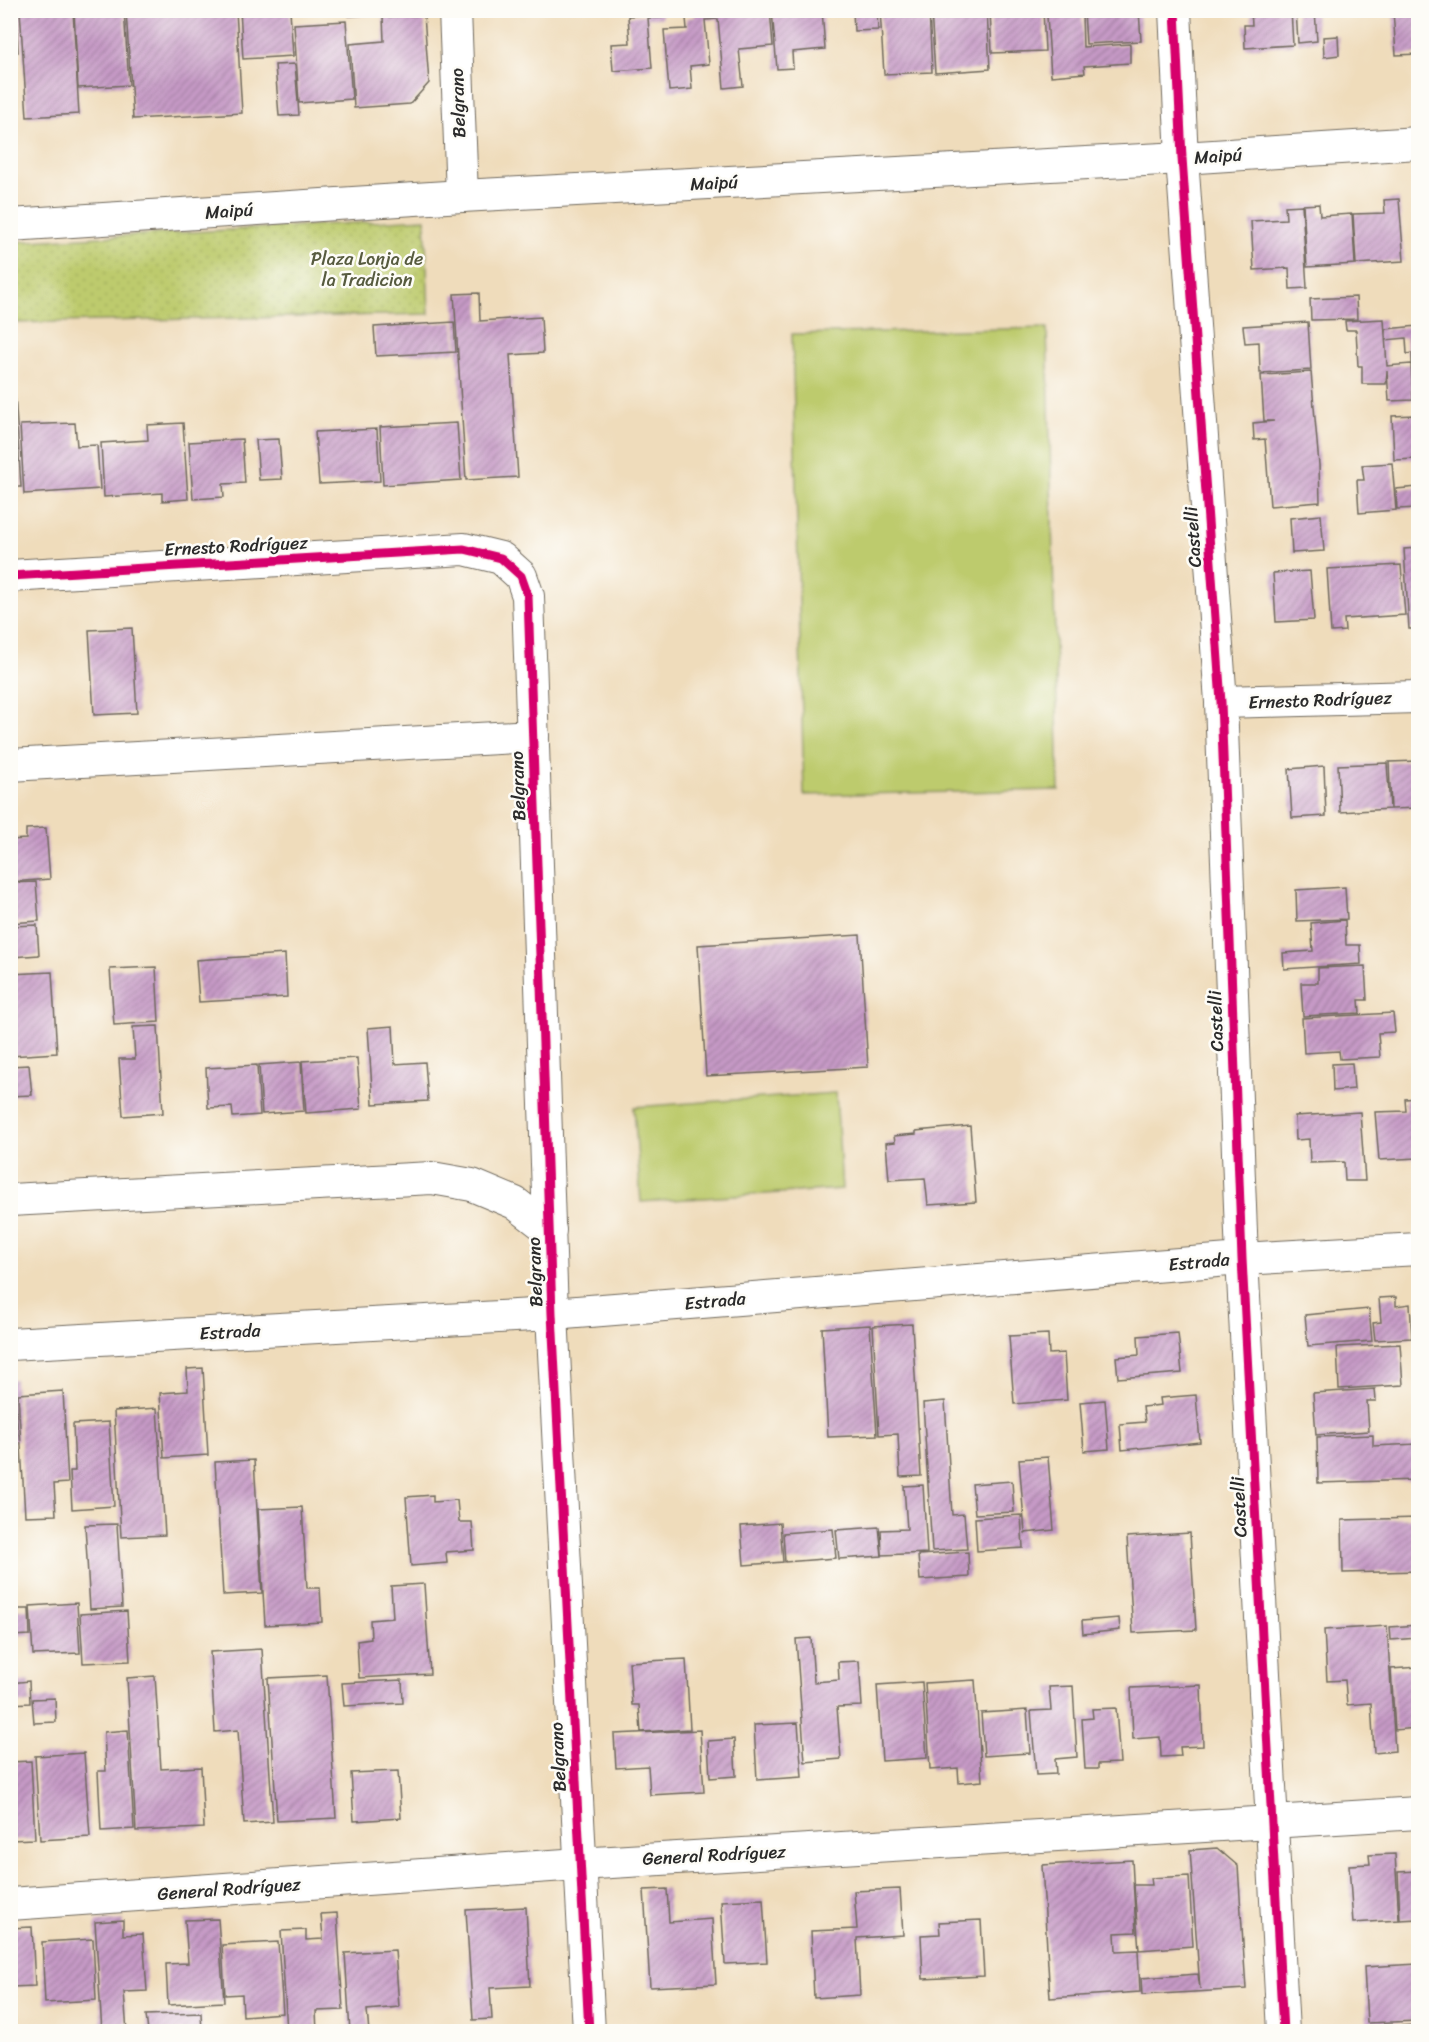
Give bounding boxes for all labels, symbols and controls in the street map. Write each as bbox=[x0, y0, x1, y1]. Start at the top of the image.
street label: Belgrano bbox=[441, 67, 475, 138]
street label: Maipú bbox=[1193, 138, 1243, 174]
street label: Maipú bbox=[689, 166, 739, 200]
street label: Maipú bbox=[204, 193, 254, 229]
park label: Plaza Lonja de la Tradicion bbox=[311, 243, 423, 296]
street label: Castelli bbox=[1175, 504, 1211, 568]
street label: Ernesto Rodríguez bbox=[163, 526, 309, 566]
street label: Ernesto Rodríguez bbox=[1248, 681, 1393, 718]
street label: Belgrano bbox=[501, 750, 535, 821]
street label: Castelli bbox=[1199, 989, 1233, 1052]
street label: Belgrano bbox=[518, 1236, 552, 1307]
street label: Estrada bbox=[1167, 1243, 1232, 1281]
street label: Estrada bbox=[683, 1282, 748, 1320]
street label: Estrada bbox=[199, 1314, 262, 1350]
street label: Castelli bbox=[1221, 1475, 1257, 1538]
street label: Belgrano bbox=[540, 1721, 576, 1793]
street label: General Rodríguez bbox=[642, 1835, 787, 1875]
street label: General Rodríguez bbox=[156, 1868, 302, 1910]

